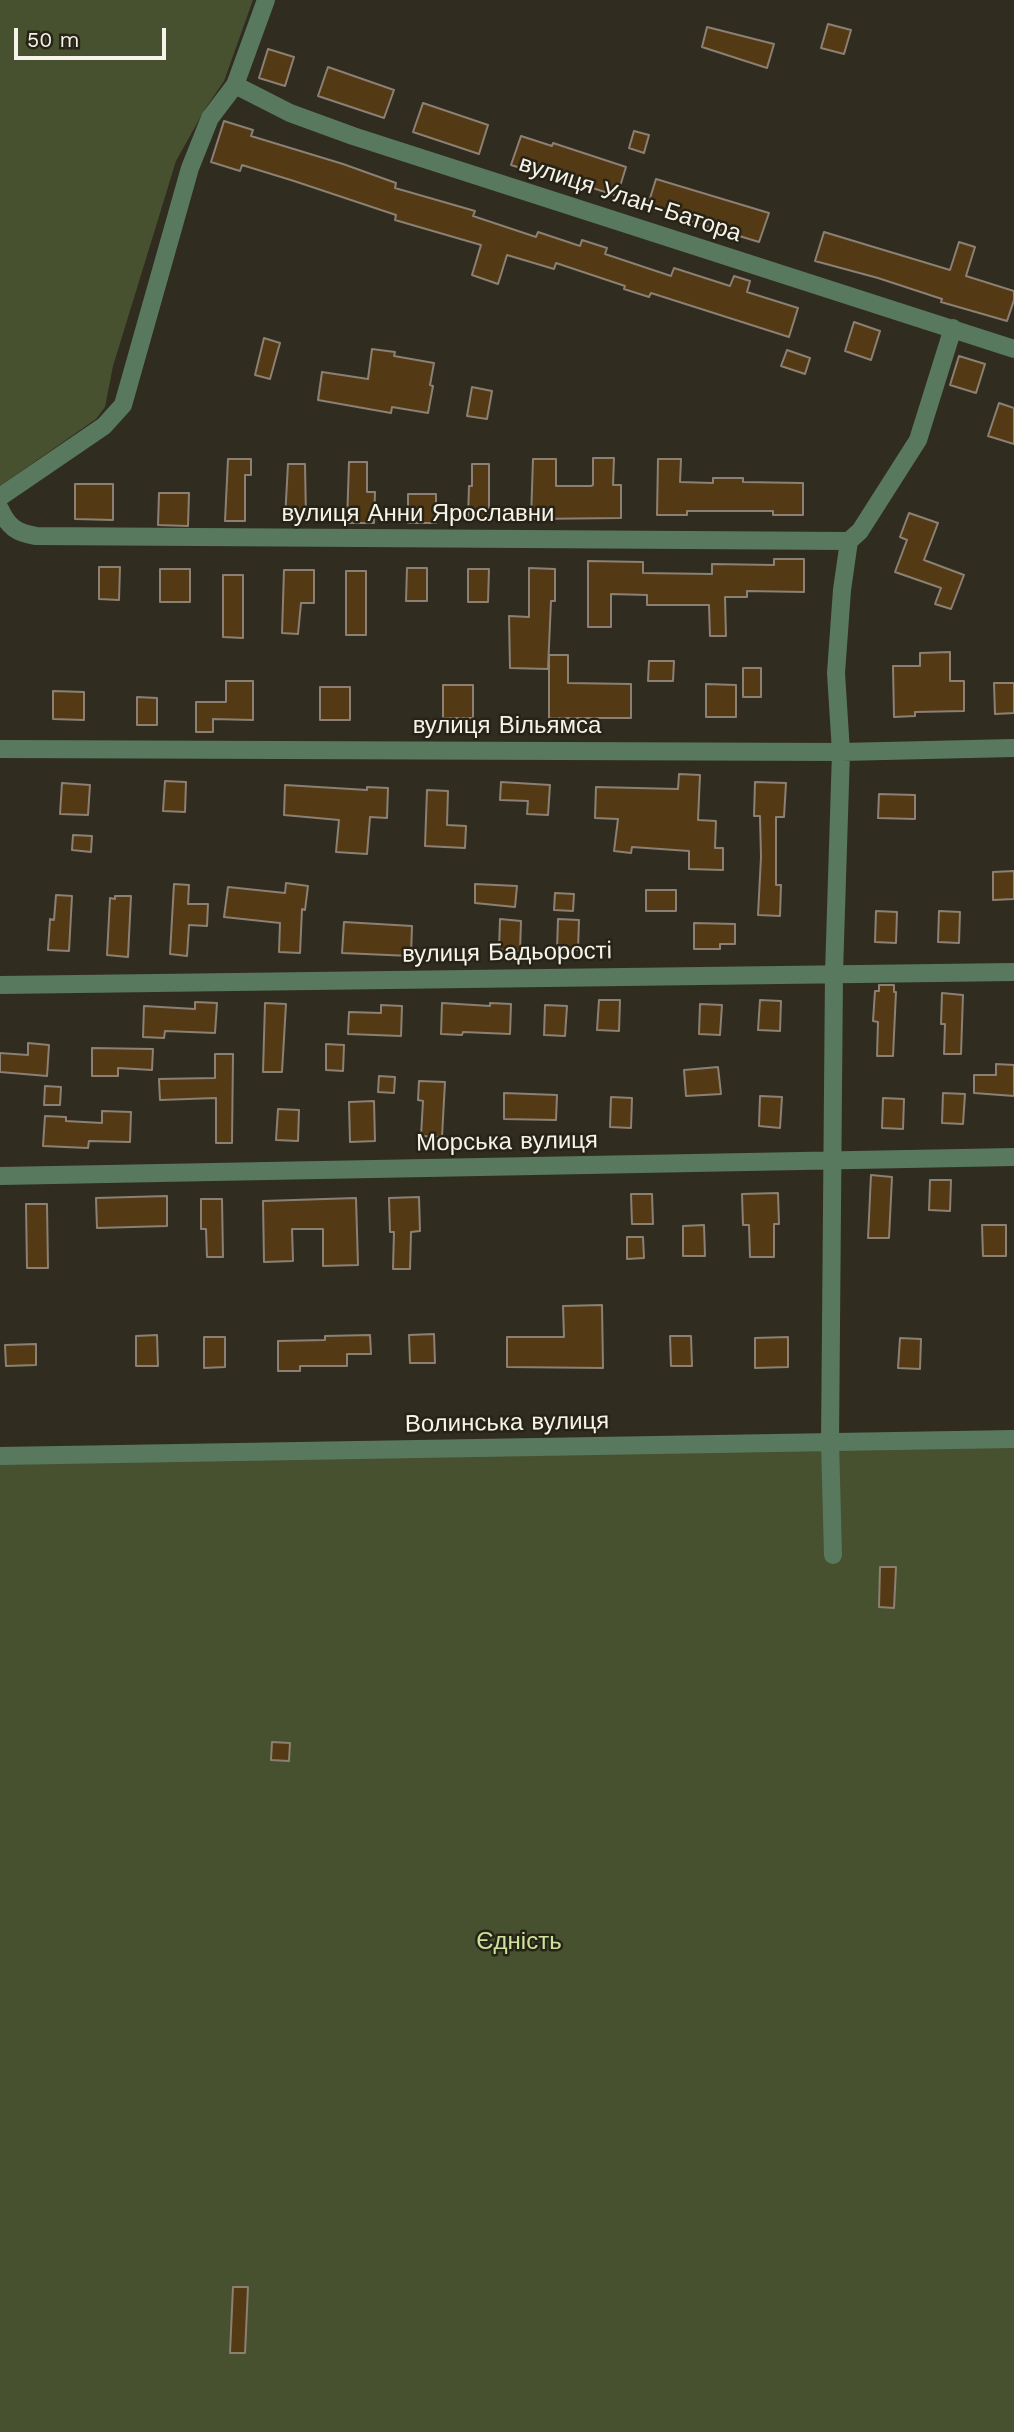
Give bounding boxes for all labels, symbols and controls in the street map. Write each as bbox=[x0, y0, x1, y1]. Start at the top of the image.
scale bar bbox=[18, 14, 170, 58]
text: 50 m bbox=[27, 27, 79, 52]
street label: вулиця Улан-Батора bbox=[515, 149, 745, 249]
street label: вулиця Анни Ярославни bbox=[282, 500, 554, 528]
street label: вулиця Вільямса bbox=[413, 712, 601, 740]
street label: вулиця Бадьорості bbox=[402, 937, 612, 969]
street label: Морська вулиця bbox=[416, 1126, 598, 1158]
street label: Волинська вулиця bbox=[405, 1407, 609, 1439]
park label: Єдність bbox=[476, 1928, 562, 1956]

